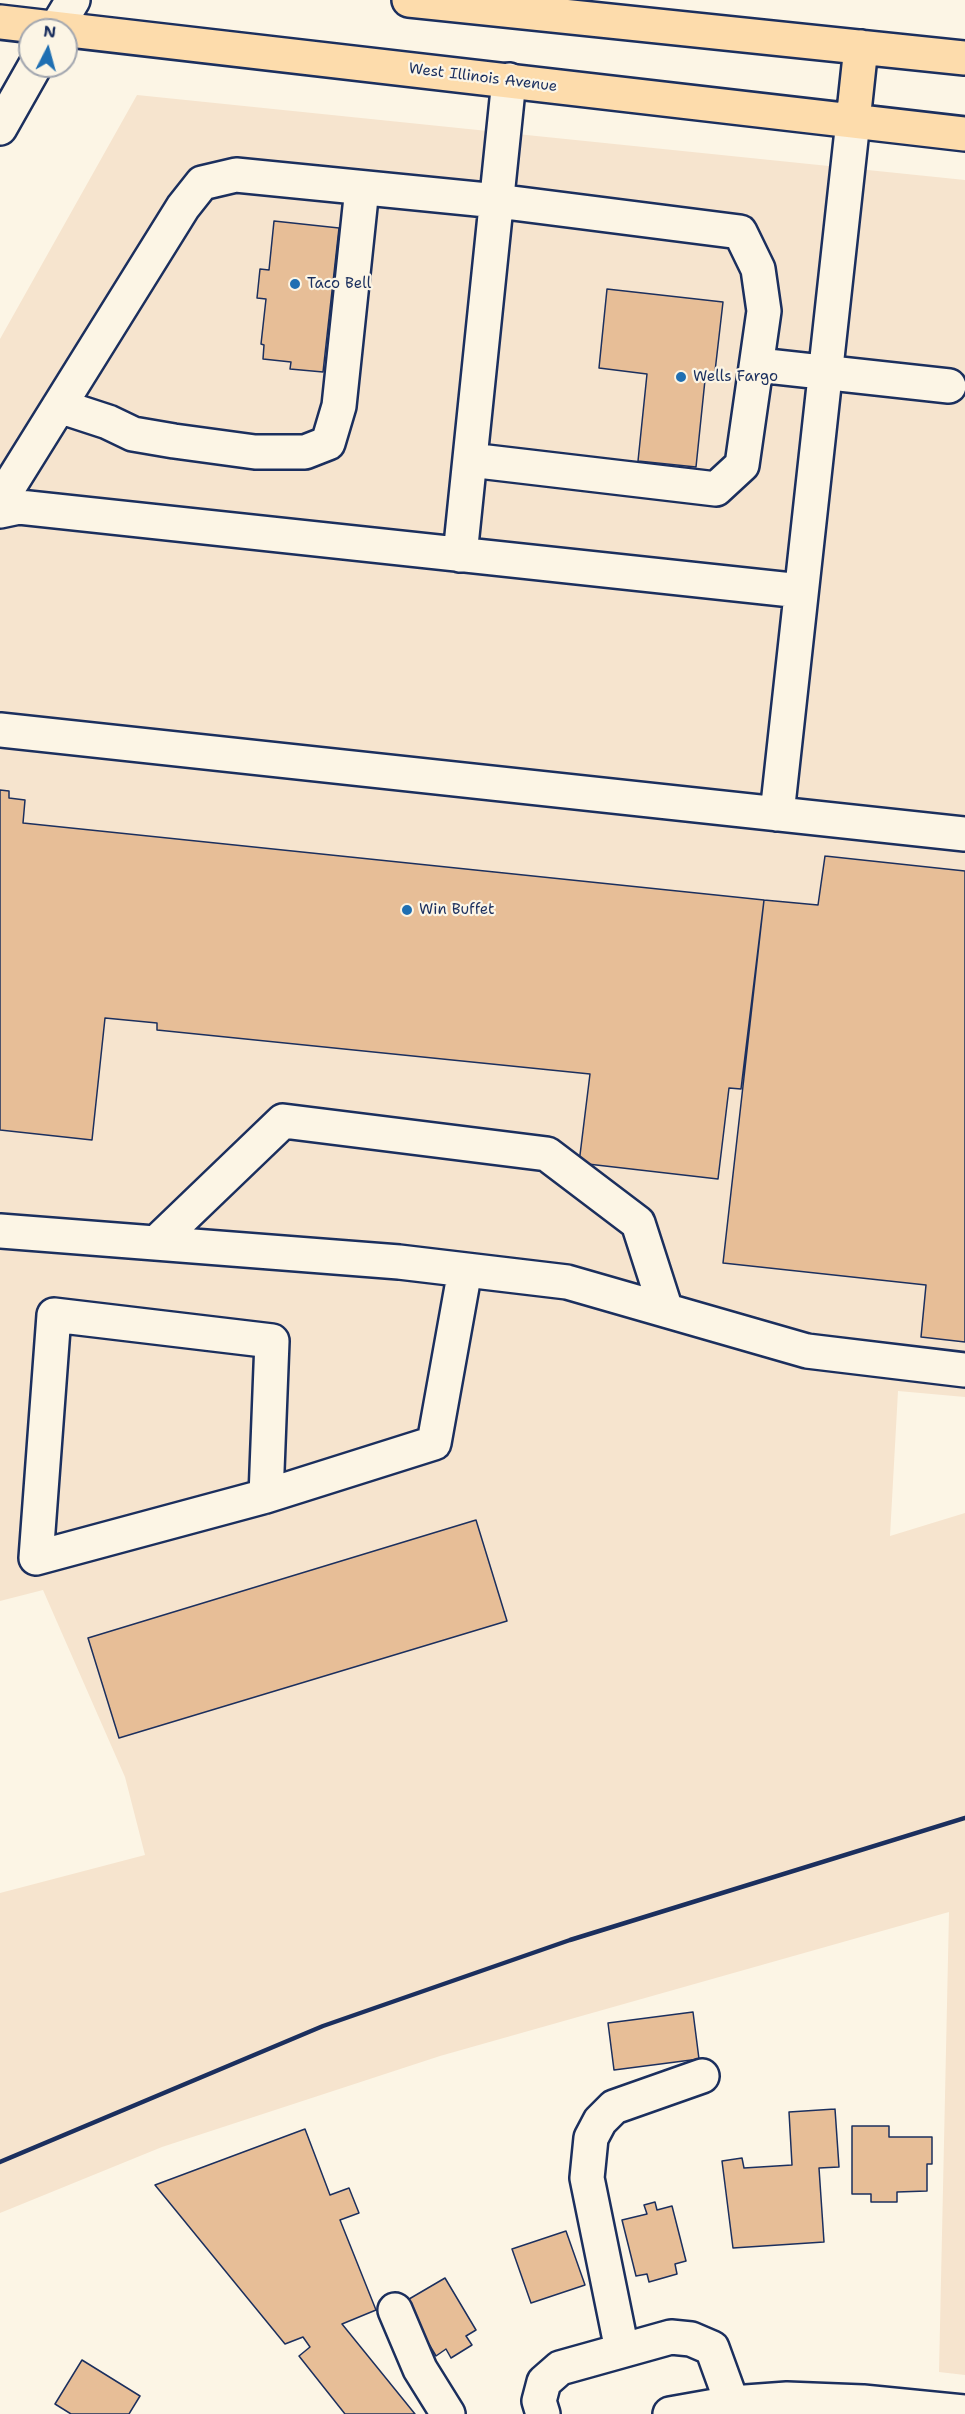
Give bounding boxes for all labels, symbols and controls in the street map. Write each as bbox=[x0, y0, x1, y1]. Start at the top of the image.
north arrow bbox=[18, 18, 78, 78]
text: N bbox=[42, 20, 57, 43]
street label: West Illinois Avenue bbox=[408, 60, 558, 96]
place label: Taco Bell bbox=[307, 275, 371, 293]
marker: Taco Bell bbox=[288, 277, 302, 291]
place label: Wells Fargo bbox=[693, 368, 778, 386]
marker: Wells Fargo bbox=[674, 370, 688, 384]
place label: Win Buffet bbox=[419, 901, 495, 919]
marker: Win Buffet bbox=[400, 903, 414, 917]

